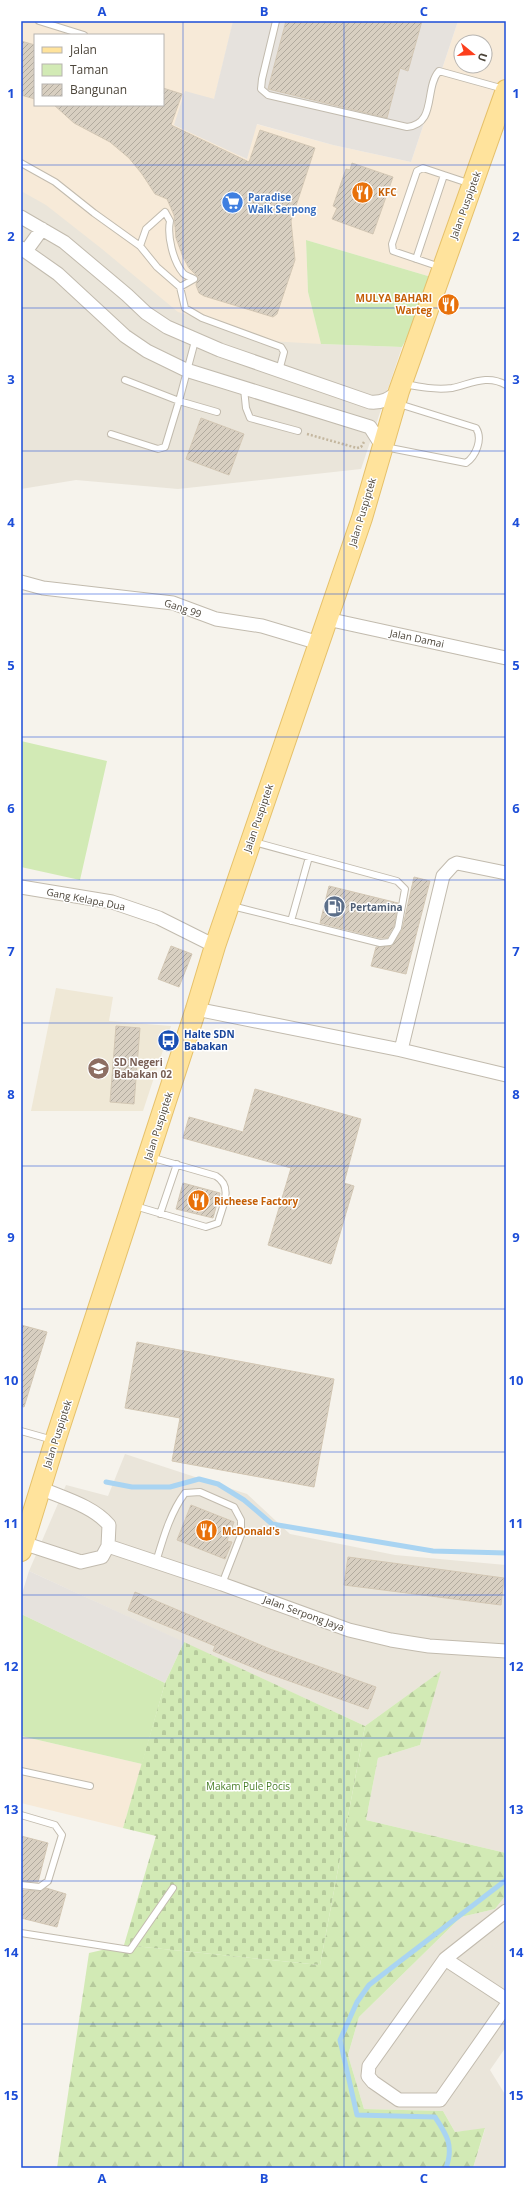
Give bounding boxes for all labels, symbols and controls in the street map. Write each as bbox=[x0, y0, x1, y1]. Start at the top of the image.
text: A bbox=[98, 2, 107, 20]
text: B bbox=[260, 2, 269, 20]
text: C bbox=[420, 2, 428, 20]
legend bbox=[34, 34, 164, 106]
north arrow bbox=[453, 34, 493, 74]
text: Jalan bbox=[69, 41, 97, 58]
text: U bbox=[475, 51, 491, 64]
text: Taman bbox=[70, 61, 108, 78]
text: Bangunan bbox=[70, 81, 127, 98]
text: 1 bbox=[7, 84, 15, 102]
text: 1 bbox=[512, 84, 520, 102]
street label: Jalan Puspiptek bbox=[446, 168, 484, 242]
restaurant icon: KFC bbox=[350, 179, 376, 205]
place label: KFC bbox=[378, 185, 397, 199]
supermarket icon: Paradise Walk Serpong bbox=[220, 190, 246, 216]
place label: Paradise Walk Serpong bbox=[248, 190, 317, 216]
text: 2 bbox=[7, 227, 15, 245]
text: 2 bbox=[512, 227, 520, 245]
place label: MULYA BAHARI Warteg bbox=[356, 291, 432, 317]
restaurant icon: MULYA BAHARI Warteg bbox=[435, 291, 461, 317]
text: 3 bbox=[7, 370, 15, 388]
text: 3 bbox=[512, 370, 520, 388]
street label: Jalan Puspiptek bbox=[345, 475, 379, 549]
text: 4 bbox=[7, 513, 15, 531]
text: 4 bbox=[512, 513, 520, 531]
street label: Gang 99 bbox=[163, 595, 204, 621]
street label: Jalan Damai bbox=[388, 625, 445, 651]
text: 5 bbox=[7, 656, 15, 674]
text: 5 bbox=[512, 656, 520, 674]
street label: Jalan Puspiptek bbox=[239, 781, 276, 855]
text: 6 bbox=[7, 799, 15, 817]
text: 6 bbox=[512, 799, 520, 817]
street label: Gang Kelapa Dua bbox=[45, 884, 127, 914]
fuel station icon: Pertamina bbox=[322, 894, 348, 920]
place label: Pertamina bbox=[350, 900, 403, 914]
text: 7 bbox=[7, 942, 15, 960]
text: 7 bbox=[512, 942, 520, 960]
bus stop icon: Halte SDN Babakan bbox=[155, 1027, 181, 1053]
place label: Halte SDN Babakan bbox=[184, 1027, 235, 1053]
school or university icon: SD Negeri Babakan 02 bbox=[86, 1055, 112, 1081]
place label: SD Negeri Babakan 02 bbox=[114, 1055, 172, 1081]
text: 8 bbox=[7, 1085, 15, 1103]
text: 8 bbox=[512, 1085, 520, 1103]
street label: Jalan Puspiptek bbox=[140, 1089, 176, 1163]
restaurant icon: Richeese Factory bbox=[185, 1188, 211, 1214]
place label: Richeese Factory bbox=[214, 1194, 298, 1208]
text: 9 bbox=[7, 1228, 15, 1246]
text: 9 bbox=[512, 1228, 520, 1246]
text: 10 bbox=[4, 1371, 18, 1389]
text: 10 bbox=[509, 1371, 523, 1389]
street label: Jalan Puspiptek bbox=[39, 1397, 75, 1471]
text: 11 bbox=[4, 1514, 18, 1532]
text: 11 bbox=[509, 1514, 523, 1532]
restaurant icon: McDonald's bbox=[193, 1518, 219, 1544]
place label: McDonald's bbox=[222, 1524, 280, 1538]
street label: Jalan Serpong Jaya bbox=[261, 1591, 346, 1634]
text: 12 bbox=[4, 1657, 19, 1675]
text: 12 bbox=[509, 1657, 524, 1675]
park label: Makam Pule Pocis bbox=[206, 1779, 290, 1793]
text: 13 bbox=[4, 1800, 18, 1818]
text: 13 bbox=[509, 1800, 523, 1818]
text: 14 bbox=[4, 1943, 19, 1961]
text: 14 bbox=[509, 1943, 524, 1961]
text: 15 bbox=[4, 2086, 18, 2104]
text: 15 bbox=[509, 2086, 523, 2104]
text: A bbox=[98, 2169, 107, 2187]
text: B bbox=[260, 2169, 269, 2187]
text: C bbox=[420, 2169, 428, 2187]

